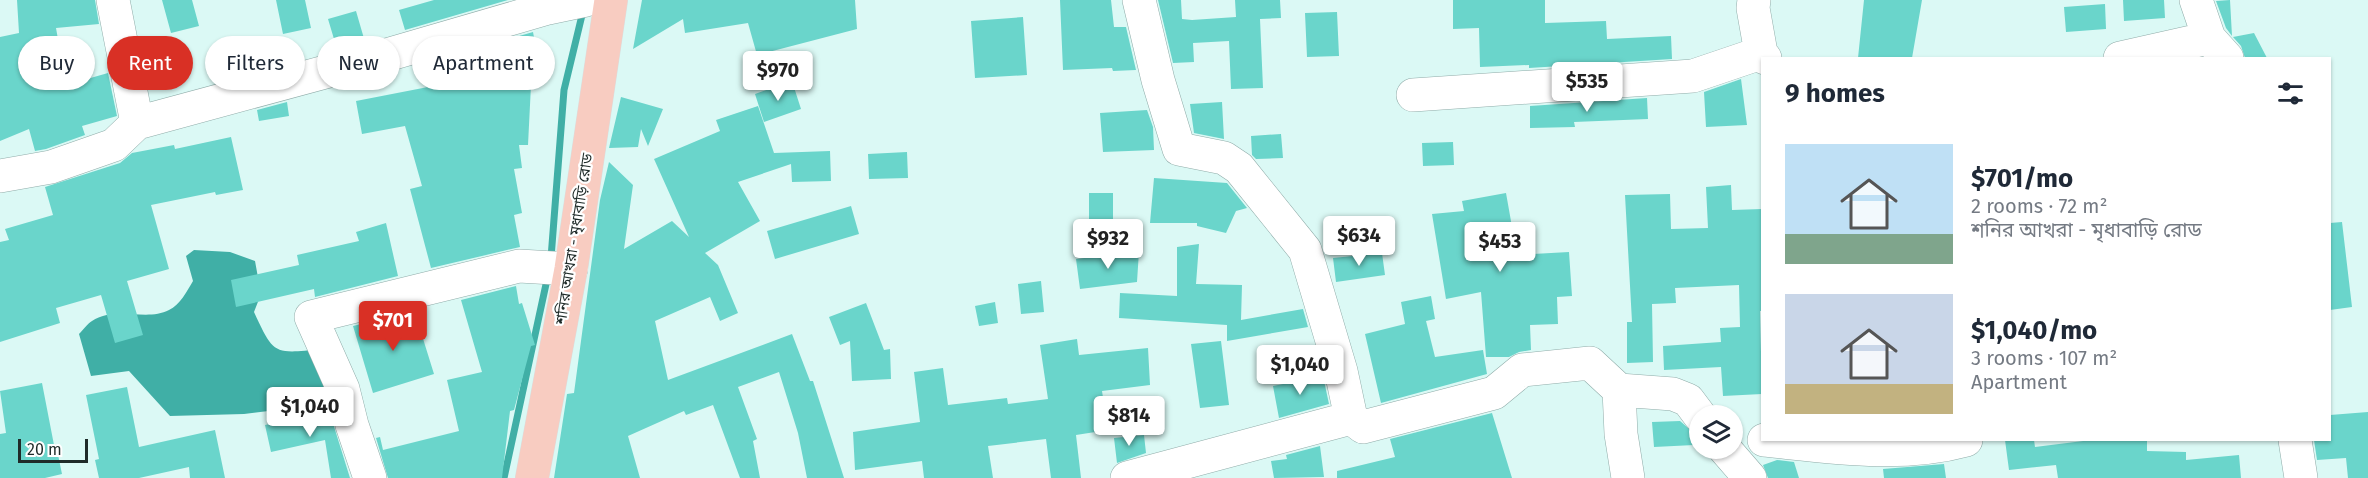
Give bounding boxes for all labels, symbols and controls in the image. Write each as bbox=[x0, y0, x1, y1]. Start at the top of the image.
chip: Buy bbox=[18, 36, 95, 90]
chip: Rent bbox=[107, 36, 193, 90]
chip: Filters bbox=[205, 36, 305, 90]
chip: New bbox=[317, 36, 400, 90]
chip: Apartment bbox=[412, 36, 555, 90]
pin: $970 bbox=[742, 51, 814, 102]
text: $970 bbox=[757, 58, 799, 82]
pin: $535 bbox=[1551, 62, 1623, 113]
text: $535 bbox=[1566, 69, 1608, 93]
icon: filters bbox=[2274, 77, 2307, 110]
text: 9 homes bbox=[1785, 78, 1885, 109]
street label: শনির আখরা - মৃধাবাড়ি রোড bbox=[551, 152, 596, 327]
text: $701/mo bbox=[1971, 163, 2073, 194]
icon: home bbox=[1833, 168, 1905, 240]
text: 2 rooms · 72 m² bbox=[1971, 194, 2107, 218]
pin: $634 bbox=[1323, 216, 1395, 267]
text: শনির আখরা - মৃধাবাড়ি রোড bbox=[1971, 218, 2202, 242]
pin: $932 bbox=[1072, 219, 1144, 270]
pin: $453 bbox=[1464, 222, 1536, 273]
text: $634 bbox=[1337, 223, 1381, 247]
text: $932 bbox=[1087, 226, 1129, 250]
text: $453 bbox=[1478, 229, 1522, 253]
pin: $701 bbox=[357, 301, 429, 352]
text: $701 bbox=[373, 308, 413, 332]
text: $1,040/mo bbox=[1971, 315, 2097, 346]
icon: home bbox=[1833, 318, 1905, 390]
pin: $1,040 bbox=[1251, 345, 1349, 396]
text: 3 rooms · 107 m² bbox=[1971, 346, 2117, 370]
text: $1,040 bbox=[1271, 352, 1329, 376]
text: Apartment bbox=[1971, 370, 2067, 394]
pin: $1,040 bbox=[261, 387, 359, 438]
text: $1,040 bbox=[281, 394, 339, 418]
pin: $814 bbox=[1093, 396, 1165, 447]
text: $814 bbox=[1108, 403, 1150, 427]
map controls bbox=[1689, 405, 1743, 459]
button: layers bbox=[1689, 405, 1743, 459]
scale bar bbox=[18, 436, 88, 464]
text: 20 m bbox=[27, 440, 62, 459]

